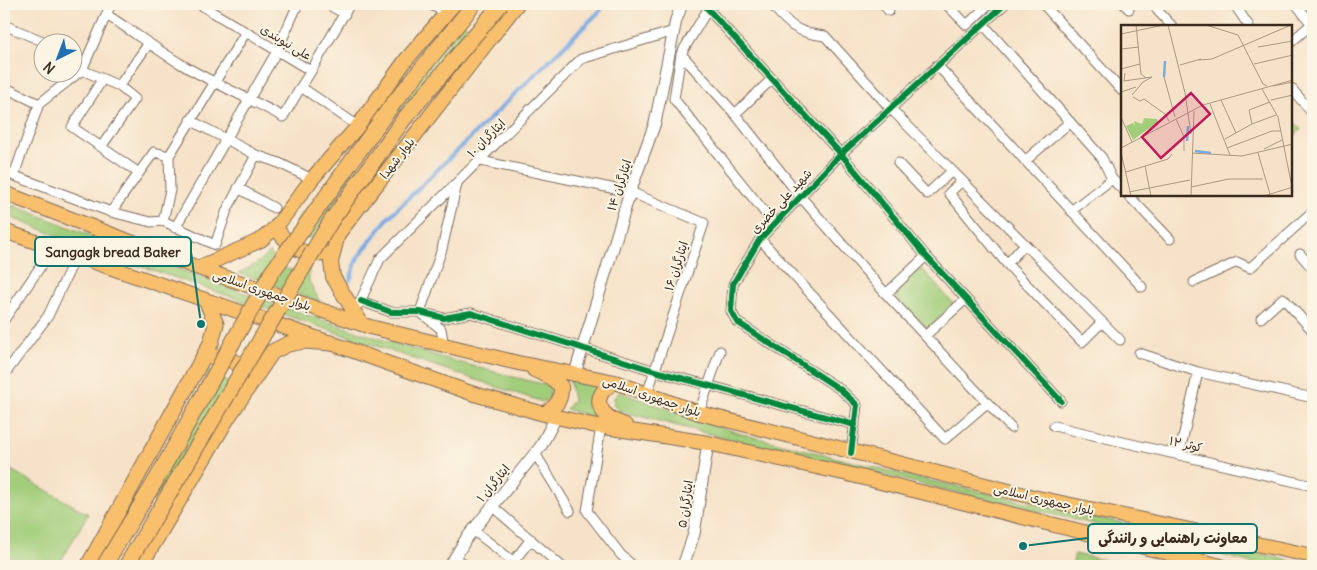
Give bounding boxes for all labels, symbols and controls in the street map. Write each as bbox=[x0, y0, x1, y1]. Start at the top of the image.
street label: علی نبوبندی bbox=[257, 21, 314, 64]
inset map bbox=[1121, 25, 1292, 196]
north arrow bbox=[32, 32, 82, 82]
text: N bbox=[40, 58, 59, 78]
street label: ایثارگران ۱۰ bbox=[464, 116, 508, 160]
street label: بلوار شهدا bbox=[376, 134, 419, 182]
street label: ایثارگران ۱۴ bbox=[604, 157, 634, 213]
street label: شهید علی خضری bbox=[747, 165, 816, 237]
callout: Sangagk bread Baker bbox=[35, 237, 191, 266]
street label: ایثارگران ۱۶ bbox=[661, 239, 691, 293]
text: Sangagk bread Baker bbox=[45, 243, 181, 261]
street label: بلوار جمهوری اسلامی bbox=[211, 266, 313, 315]
street label: بلوار جمهوری اسلامی bbox=[601, 372, 703, 421]
street label: کوثر ۱۲ bbox=[1168, 433, 1204, 455]
street label: ایثارگران ۱ bbox=[473, 461, 513, 505]
street label: ایثارگران ۵ bbox=[674, 479, 696, 529]
street label: بلوار جمهوری اسلامی bbox=[992, 480, 1096, 519]
callout: معاونت راهنمایی و رانندگی bbox=[1088, 524, 1257, 553]
text: معاونت راهنمایی و رانندگی bbox=[1098, 529, 1248, 547]

